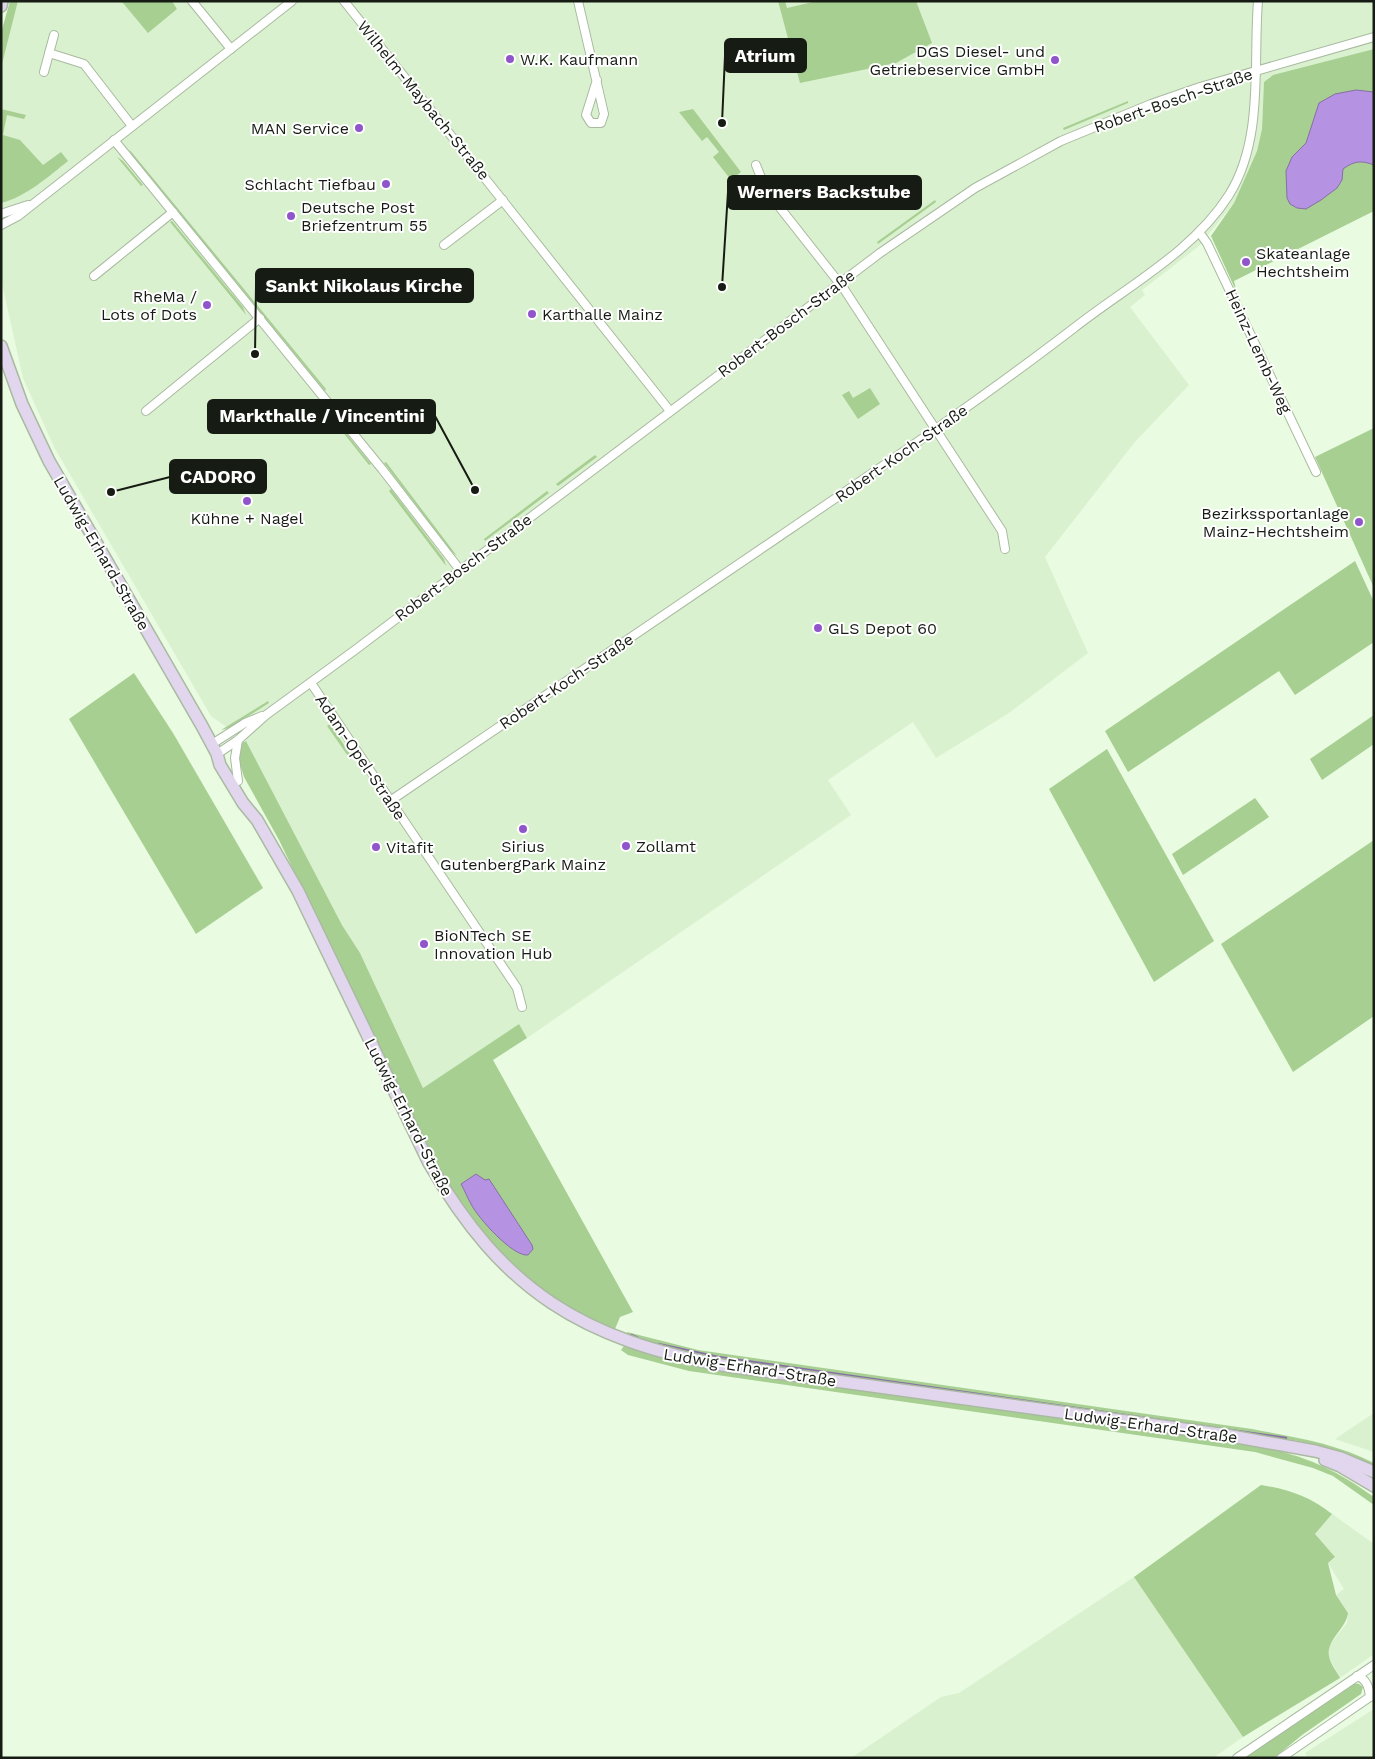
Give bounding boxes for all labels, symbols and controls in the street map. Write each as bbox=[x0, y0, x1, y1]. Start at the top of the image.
street label: Wilhelm-Maybach-Straße bbox=[353, 17, 494, 184]
callout: Atrium bbox=[725, 39, 806, 72]
place label: DGS Diesel- und Getriebeservice GmbH bbox=[870, 42, 1045, 79]
text: Atrium bbox=[735, 45, 795, 66]
place label: W.K. Kaufmann bbox=[520, 50, 638, 69]
marker: W.K. Kaufmann bbox=[504, 53, 516, 65]
marker: DGS Diesel- und Getriebeservice GmbH bbox=[1049, 54, 1061, 66]
street label: Robert-Bosch-Straße bbox=[1091, 64, 1255, 137]
place label: MAN Service bbox=[251, 119, 349, 138]
marker: MAN Service bbox=[353, 122, 365, 134]
place label: Schlacht Tiefbau bbox=[244, 175, 376, 194]
callout: Werners Backstube bbox=[728, 176, 921, 209]
marker: Schlacht Tiefbau bbox=[380, 178, 392, 190]
text: Werners Backstube bbox=[737, 181, 911, 202]
place label: Deutsche Post Briefzentrum 55 bbox=[301, 198, 428, 235]
marker: Deutsche Post Briefzentrum 55 bbox=[285, 210, 297, 222]
place label: Skateanlage Hechtsheim bbox=[1256, 244, 1351, 281]
marker: Skateanlage Hechtsheim bbox=[1240, 256, 1252, 268]
street label: Robert-Bosch-Straße bbox=[714, 266, 859, 381]
callout: Sankt Nikolaus Kirche bbox=[256, 269, 473, 302]
text: Sankt Nikolaus Kirche bbox=[266, 275, 462, 296]
street label: Heinz-Lemb-Weg bbox=[1221, 286, 1296, 417]
place label: RheMa / Lots of Dots bbox=[101, 287, 197, 324]
marker: RheMa / Lots of Dots bbox=[201, 299, 213, 311]
place label: Karthalle Mainz bbox=[542, 305, 663, 324]
marker: Karthalle Mainz bbox=[526, 308, 538, 320]
callout: Markthalle / Vincentini bbox=[208, 400, 435, 433]
street label: Robert-Koch-Straße bbox=[831, 400, 971, 506]
text: Markthalle / Vincentini bbox=[219, 405, 425, 426]
callout: CADORO bbox=[170, 460, 266, 493]
text: CADORO bbox=[180, 466, 256, 487]
street label: Ludwig-Erhard-Straße bbox=[50, 473, 153, 634]
marker: Kühne + Nagel bbox=[241, 495, 253, 507]
place label: Bezirkssportanlage Mainz-Hechtsheim bbox=[1201, 504, 1349, 541]
place label: Kühne + Nagel bbox=[191, 509, 304, 528]
street label: Robert-Bosch-Straße bbox=[391, 510, 536, 625]
marker: Bezirkssportanlage Mainz-Hechtsheim bbox=[1353, 516, 1365, 528]
place label: GLS Depot 60 bbox=[828, 619, 937, 638]
marker: GLS Depot 60 bbox=[812, 622, 824, 634]
street label: Robert-Koch-Straße bbox=[496, 630, 637, 733]
street label: Adam-Opel-Straße bbox=[311, 691, 410, 824]
marker: Sirius GutenbergPark Mainz bbox=[517, 823, 529, 835]
place label: Sirius GutenbergPark Mainz bbox=[440, 837, 606, 874]
place label: Zollamt bbox=[636, 837, 696, 856]
place label: Vitafit bbox=[386, 838, 434, 857]
marker: Zollamt bbox=[620, 840, 632, 852]
marker: Vitafit bbox=[370, 841, 382, 853]
place label: BioNTech SE Innovation Hub bbox=[434, 926, 552, 963]
marker: BioNTech SE Innovation Hub bbox=[418, 938, 430, 950]
street label: Ludwig-Erhard-Straße bbox=[360, 1035, 457, 1199]
street label: Ludwig-Erhard-Straße bbox=[662, 1344, 838, 1391]
street label: Ludwig-Erhard-Straße bbox=[1063, 1404, 1239, 1447]

